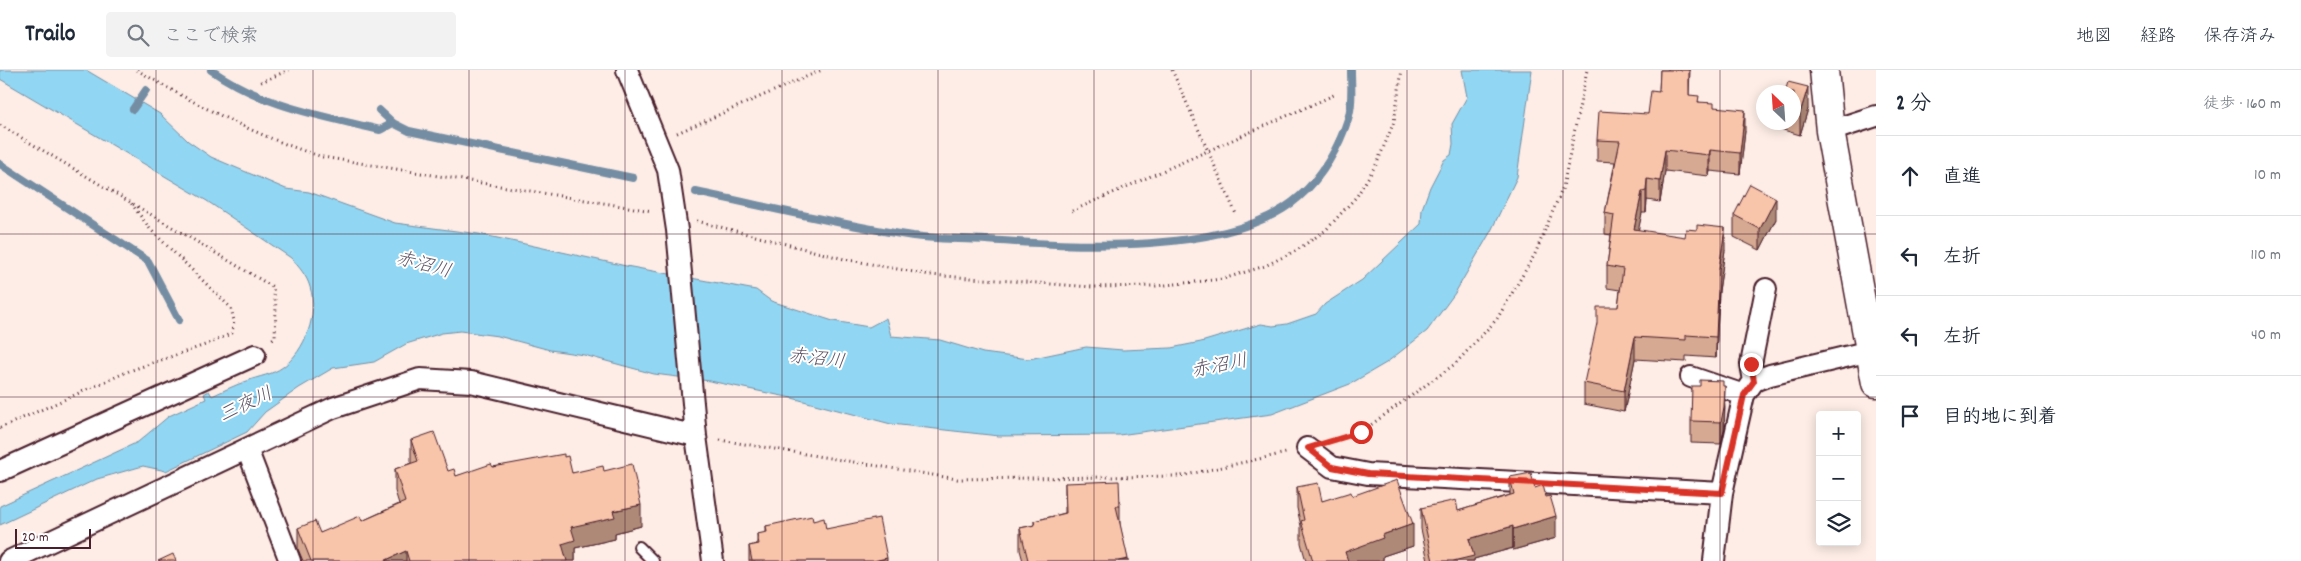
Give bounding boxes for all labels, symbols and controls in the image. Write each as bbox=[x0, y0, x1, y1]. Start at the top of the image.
search box bbox=[106, 12, 456, 57]
text: Trailo bbox=[25, 18, 76, 52]
icon: search bbox=[124, 21, 152, 49]
text: ここで検索 bbox=[164, 24, 259, 51]
text: 地図 bbox=[2076, 25, 2112, 50]
text: 経路 bbox=[2140, 25, 2176, 50]
text: 保存済み bbox=[2204, 25, 2276, 50]
north arrow bbox=[1756, 85, 1801, 130]
text: 2 分 bbox=[1896, 90, 1931, 120]
text: 徒歩 · 160 m bbox=[2203, 93, 2281, 116]
icon: ahead bbox=[1896, 162, 1924, 190]
text: 10 m bbox=[2254, 164, 2281, 187]
text: 直進 bbox=[1943, 165, 1981, 192]
icon: left bbox=[1896, 242, 1924, 270]
text: 110 m bbox=[2251, 244, 2281, 267]
text: 左折 bbox=[1943, 245, 1981, 272]
water label: 赤沼川 bbox=[392, 246, 454, 287]
icon: left bbox=[1896, 322, 1924, 350]
text: 40 m bbox=[2251, 324, 2281, 347]
text: 左折 bbox=[1943, 325, 1981, 352]
water label: 赤沼川 bbox=[787, 344, 847, 377]
water label: 赤沼川 bbox=[1189, 349, 1250, 386]
route end bbox=[1740, 353, 1763, 376]
water label: 三夜川 bbox=[215, 382, 278, 430]
icon: arrive bbox=[1896, 402, 1924, 430]
text: 目的地に到着 bbox=[1943, 405, 2057, 432]
map controls bbox=[1816, 411, 1861, 546]
button: + bbox=[1816, 411, 1861, 456]
route start bbox=[1350, 421, 1373, 444]
button: − bbox=[1816, 456, 1861, 501]
button: layers bbox=[1816, 501, 1861, 546]
scale bar bbox=[15, 526, 91, 549]
text: 20 m bbox=[22, 528, 49, 548]

